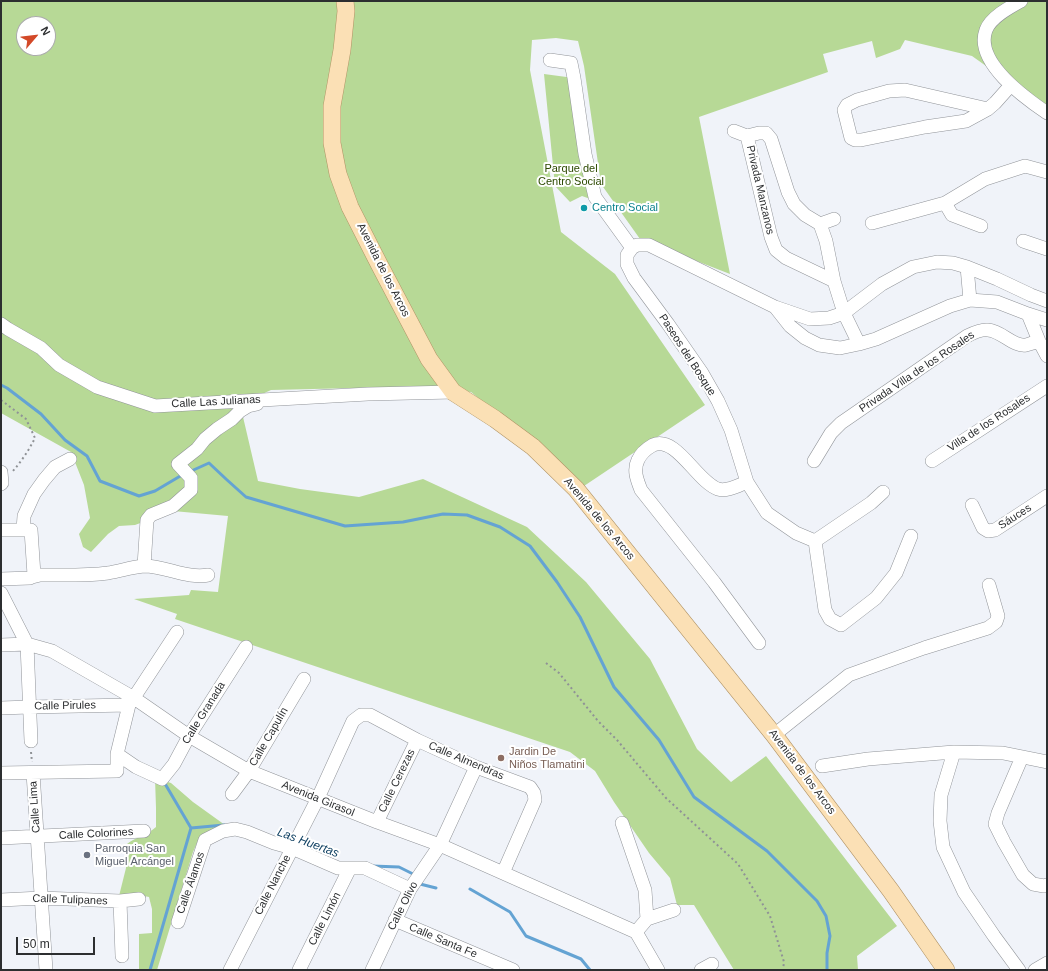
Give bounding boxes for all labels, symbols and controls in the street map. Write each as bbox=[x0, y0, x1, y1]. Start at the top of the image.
north arrow bbox=[16, 16, 56, 56]
text: N bbox=[39, 25, 53, 37]
street label: Privada Manzanos bbox=[743, 144, 777, 236]
park label: Parque del Centro Social bbox=[538, 162, 604, 188]
place label: Centro Social bbox=[592, 201, 658, 215]
marker: Centro Social bbox=[579, 203, 589, 213]
street label: Avenida de los Arcos bbox=[354, 221, 412, 319]
street label: Paseos del Bosque bbox=[656, 312, 718, 398]
street label: Privada Villa de los Rosales bbox=[857, 328, 977, 416]
street label: Villa de los Rosales bbox=[945, 391, 1033, 455]
street label: Calle Las Julianas bbox=[171, 393, 261, 411]
street label: Avenida de los Arcos bbox=[561, 475, 637, 563]
street label: Sáuces bbox=[996, 501, 1034, 533]
street label: Calle Granada bbox=[180, 679, 228, 747]
street label: Calle Pirules bbox=[34, 699, 96, 713]
street label: Calle Capulín bbox=[247, 705, 291, 769]
street label: Avenida de los Arcos bbox=[766, 727, 838, 817]
street label: Calle Almendras bbox=[426, 739, 506, 783]
place label: Jardin De Niños Tlamatini bbox=[509, 745, 585, 771]
street label: Calle Cerezas bbox=[376, 747, 418, 815]
marker: Jardin De Niños Tlamatini bbox=[496, 753, 506, 763]
street label: Avenida Girasol bbox=[280, 778, 356, 820]
street label: Calle Lima bbox=[27, 781, 43, 833]
street label: Calle Colorines bbox=[58, 825, 134, 843]
water label: Las Huertas bbox=[275, 825, 341, 861]
place label: Parroquia San Miguel Arcángel bbox=[95, 842, 174, 868]
marker: Parroquia San Miguel Arcángel bbox=[82, 850, 92, 860]
street label: Calle Álamos bbox=[174, 850, 208, 916]
street label: Calle Nanche bbox=[252, 853, 294, 917]
street label: Calle Olivo bbox=[385, 879, 421, 933]
street label: Calle Limón bbox=[306, 890, 344, 948]
street label: Calle Tulipanes bbox=[32, 892, 108, 908]
street label: Calle Santa Fe bbox=[407, 921, 479, 961]
scale bar bbox=[18, 929, 97, 955]
text: 50 m bbox=[23, 937, 50, 951]

